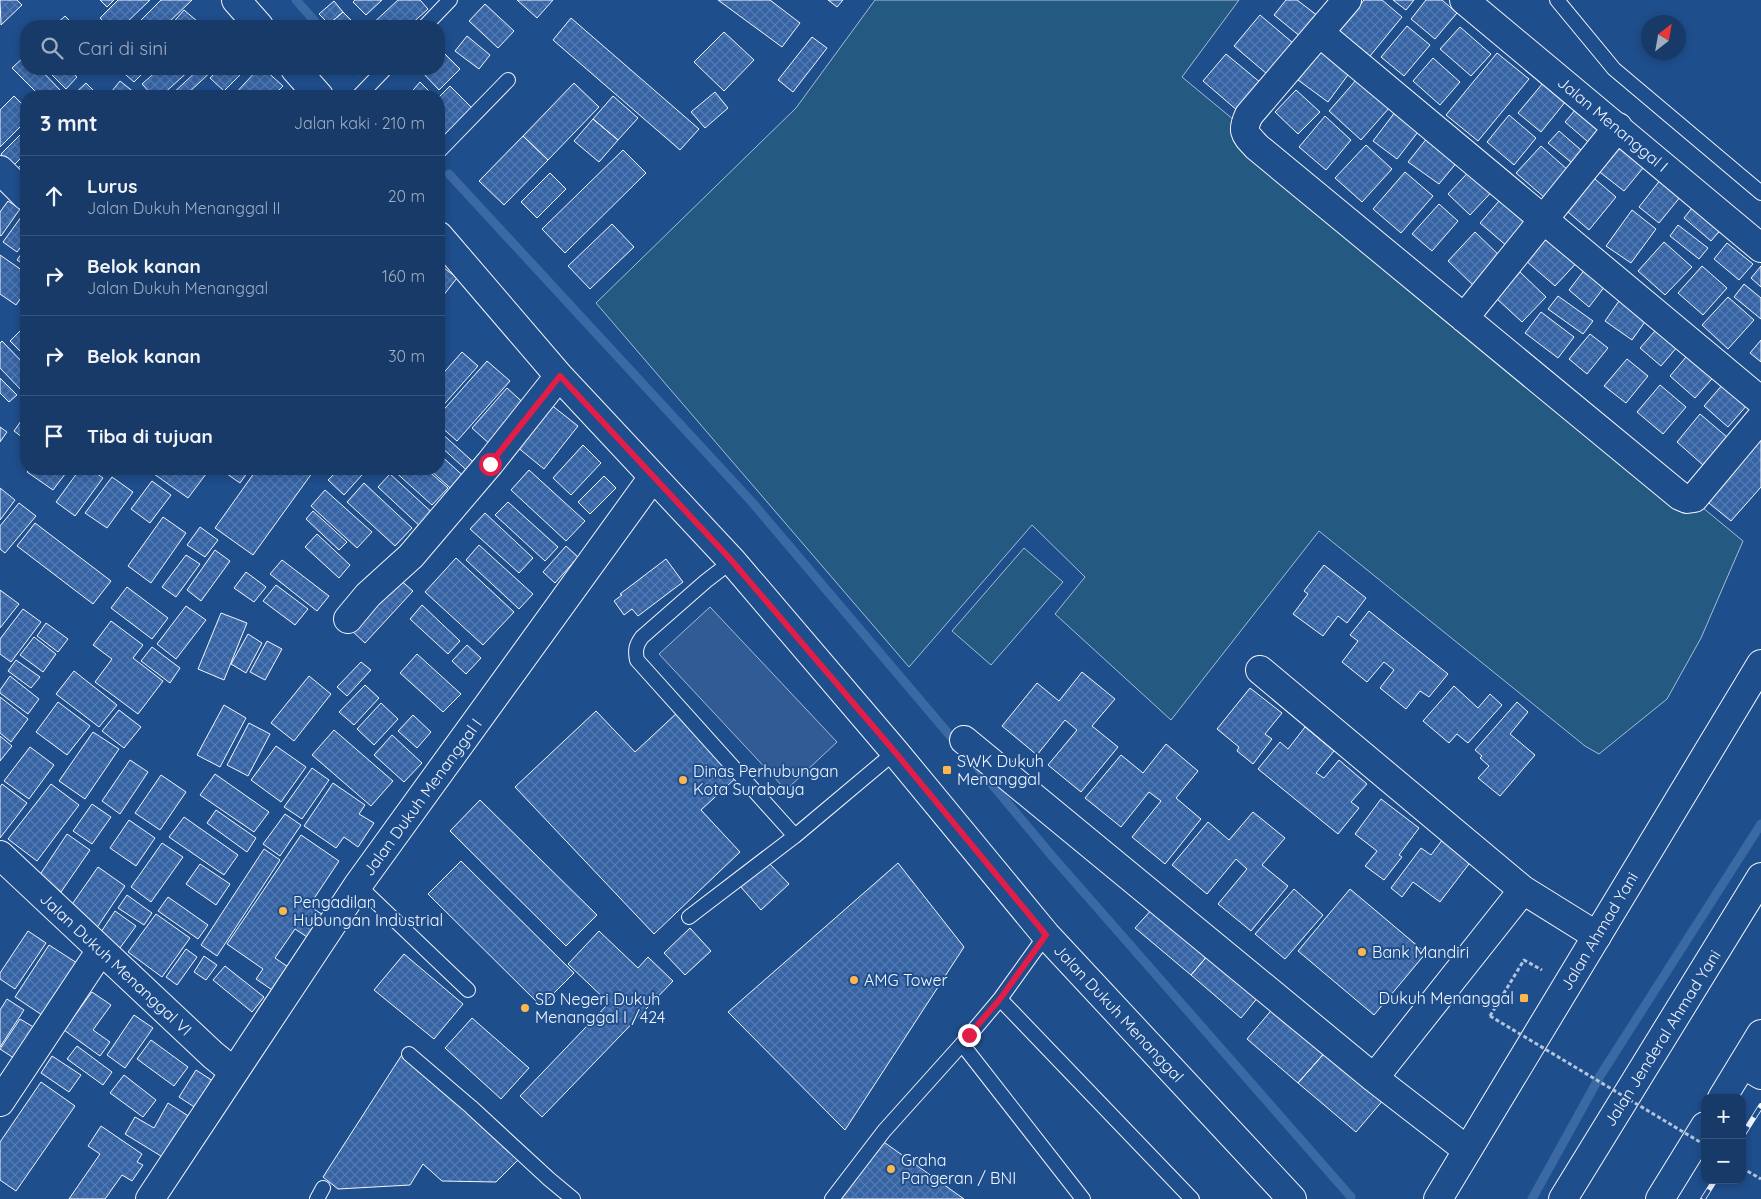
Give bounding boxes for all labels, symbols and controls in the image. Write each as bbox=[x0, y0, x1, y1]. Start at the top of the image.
north arrow bbox=[1641, 15, 1686, 60]
search box bbox=[20, 20, 445, 75]
icon: search bbox=[38, 34, 66, 62]
text: Cari di sini bbox=[78, 36, 167, 60]
street label: Jalan Menanggal I bbox=[1554, 72, 1672, 176]
text: 3 mnt bbox=[40, 110, 98, 136]
text: Jalan kaki · 210 m bbox=[294, 113, 425, 133]
text: Lurus bbox=[87, 174, 137, 198]
icon: ahead bbox=[40, 182, 68, 210]
text: 20 m bbox=[388, 186, 425, 206]
text: Jalan Dukuh Menanggal II bbox=[87, 198, 281, 218]
text: Belok kanan bbox=[87, 254, 201, 278]
icon: right bbox=[40, 262, 68, 290]
text: 160 m bbox=[382, 266, 425, 286]
text: Jalan Dukuh Menanggal bbox=[87, 278, 268, 298]
icon: right bbox=[40, 342, 68, 370]
text: Belok kanan bbox=[87, 344, 201, 368]
text: 30 m bbox=[388, 346, 425, 366]
icon: arrive bbox=[40, 422, 68, 450]
text: Tiba di tujuan bbox=[87, 424, 213, 448]
route start bbox=[479, 453, 502, 476]
street label: Jalan Dukuh Menanggal I bbox=[358, 714, 486, 880]
place label: SWK Dukuh Menanggal bbox=[957, 751, 1044, 789]
place label: Dinas Perhubungan Kota Surabaya bbox=[693, 761, 838, 799]
marker: SWK Dukuh Menanggal bbox=[941, 764, 953, 776]
marker: Dinas Perhubungan Kota Surabaya bbox=[677, 774, 689, 786]
street label: Jalan Ahmad Yani bbox=[1556, 868, 1642, 994]
street label: Jalan Dukuh Menanggal VI bbox=[36, 888, 196, 1040]
place label: Pengadilan Hubungan Industrial bbox=[293, 892, 443, 930]
marker: Pengadilan Hubungan Industrial bbox=[277, 905, 289, 917]
street label: Jalan Dukuh Menanggal bbox=[1050, 940, 1188, 1086]
place label: Bank Mandiri bbox=[1372, 942, 1469, 962]
marker: Bank Mandiri bbox=[1356, 946, 1368, 958]
street label: Jalan Jenderal Ahmad Yani bbox=[1599, 946, 1725, 1130]
place label: AMG Tower bbox=[864, 970, 948, 990]
marker: AMG Tower bbox=[848, 974, 860, 986]
place label: Dukuh Menanggal bbox=[1379, 988, 1514, 1008]
place label: SD Negeri Dukuh Menanggal I /424 bbox=[535, 989, 665, 1027]
marker: Dukuh Menanggal bbox=[1518, 992, 1530, 1004]
marker: SD Negeri Dukuh Menanggal I /424 bbox=[519, 1002, 531, 1014]
route end bbox=[958, 1024, 981, 1047]
map controls bbox=[1701, 1094, 1746, 1184]
button: + bbox=[1701, 1094, 1746, 1139]
button: − bbox=[1701, 1139, 1746, 1184]
place label: Graha Pangeran / BNI bbox=[901, 1150, 1016, 1188]
marker: Graha Pangeran / BNI bbox=[885, 1163, 897, 1175]

